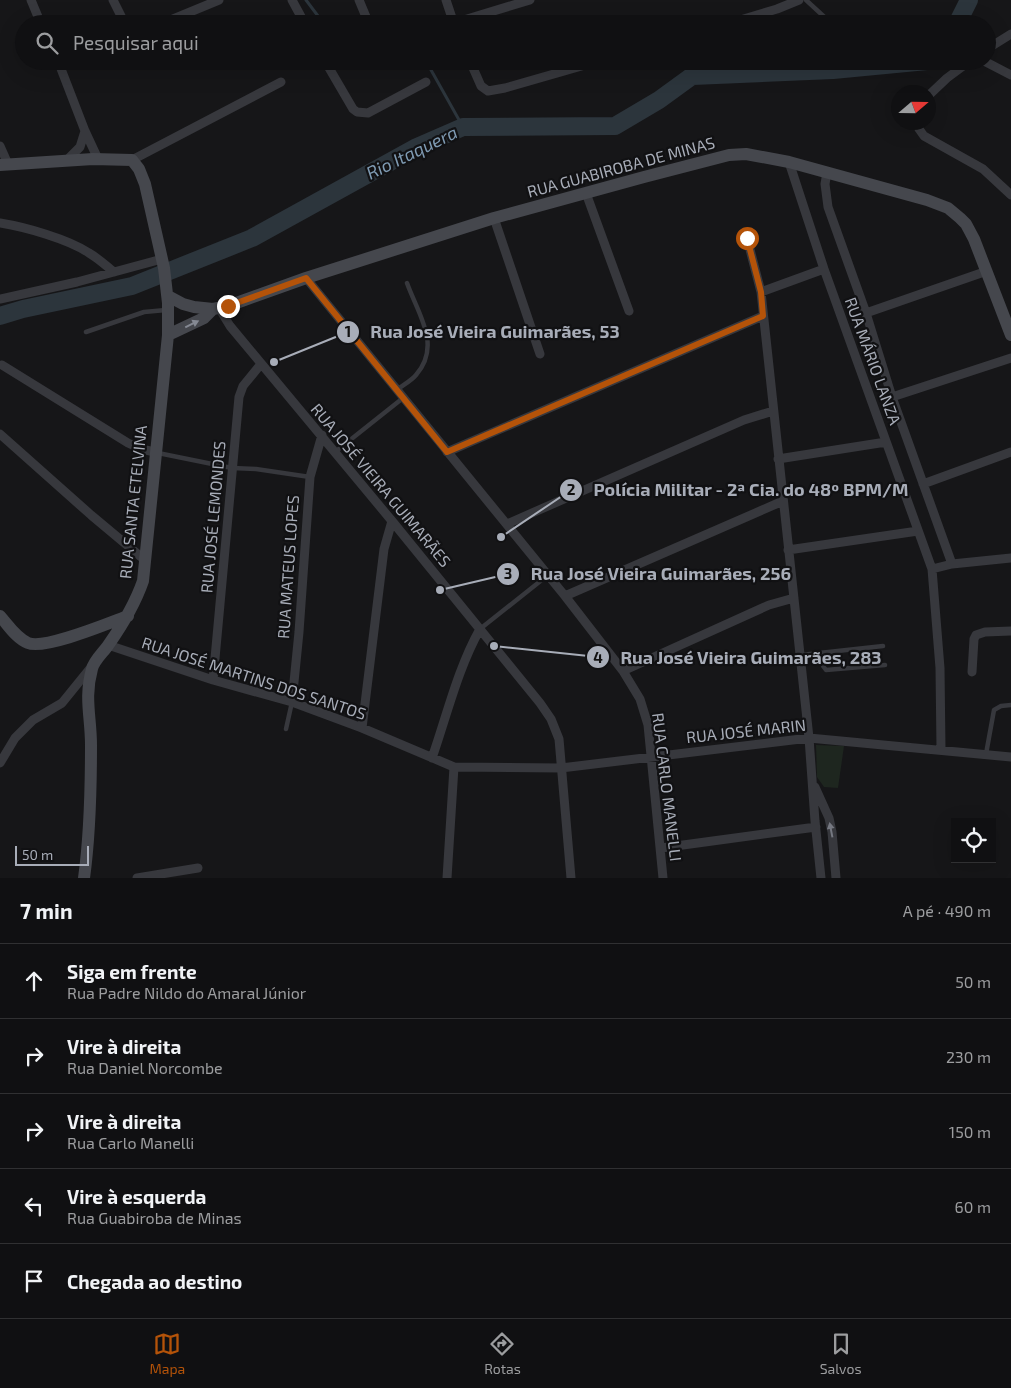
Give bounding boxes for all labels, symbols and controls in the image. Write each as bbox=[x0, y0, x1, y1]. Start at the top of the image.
search box bbox=[15, 15, 996, 70]
icon: search bbox=[33, 29, 61, 57]
text: Pesquisar aqui bbox=[73, 31, 199, 54]
north arrow bbox=[891, 85, 936, 130]
water label: Rio Itaquera bbox=[362, 121, 461, 184]
street label: RUA GUABIROBA DE MINAS bbox=[525, 132, 717, 201]
route start bbox=[736, 227, 759, 250]
street label: RUA MÁRIO LANZA bbox=[842, 294, 905, 427]
route end bbox=[217, 295, 240, 318]
callout: Rua José Vieira Guimarães, 53 bbox=[335, 315, 630, 348]
one-way arrow bbox=[185, 320, 199, 328]
text: Rua José Vieira Guimarães, 53 bbox=[370, 320, 620, 342]
text: 1 bbox=[345, 322, 351, 340]
street label: RUA JOSÉ VIEIRA GUIMARÃES bbox=[307, 399, 455, 570]
street label: RUA SANTA ETELVINA bbox=[115, 424, 150, 580]
street label: RUA JOSÉ LEMONDES bbox=[196, 440, 229, 594]
callout: Polícia Militar - 2ª Cia. do 48º BPM/M bbox=[559, 473, 919, 506]
text: Polícia Militar - 2ª Cia. do 48º BPM/M bbox=[594, 478, 908, 500]
text: 2 bbox=[567, 480, 576, 498]
street label: RUA MATEUS LOPES bbox=[273, 494, 302, 640]
callout: Rua José Vieira Guimarães, 256 bbox=[496, 557, 802, 590]
text: Rua José Vieira Guimarães, 256 bbox=[531, 562, 791, 584]
text: 3 bbox=[504, 564, 512, 582]
street label: RUA JOSÉ MARTINS DOS SANTOS bbox=[140, 632, 369, 723]
callout: Rua José Vieira Guimarães, 283 bbox=[585, 641, 892, 674]
text: Rua José Vieira Guimarães, 283 bbox=[620, 646, 882, 668]
text: 4 bbox=[593, 648, 603, 666]
street label: RUA CARLO MANELLI bbox=[649, 712, 686, 862]
street label: RUA JOSÉ MARIN bbox=[685, 715, 807, 746]
map controls bbox=[951, 818, 996, 863]
button: locate bbox=[951, 818, 996, 863]
one-way arrow bbox=[827, 821, 835, 837]
scale bar bbox=[15, 843, 89, 866]
text: 50 m bbox=[22, 846, 53, 863]
text: 7 min bbox=[20, 898, 73, 923]
text: A pé · 490 m bbox=[903, 901, 991, 920]
text: Siga em frente bbox=[67, 960, 197, 983]
icon: ahead bbox=[20, 967, 48, 995]
text: 50 m bbox=[955, 972, 991, 991]
text: Rua Padre Nildo do Amaral Júnior bbox=[67, 983, 306, 1002]
text: Vire à direita bbox=[67, 1035, 181, 1058]
icon: right bbox=[20, 1042, 48, 1070]
text: 230 m bbox=[946, 1047, 991, 1066]
text: Rua Daniel Norcombe bbox=[67, 1058, 223, 1077]
text: Vire à direita bbox=[67, 1110, 181, 1133]
icon: right bbox=[20, 1117, 48, 1145]
text: 150 m bbox=[949, 1122, 991, 1141]
text: Rua Carlo Manelli bbox=[67, 1133, 194, 1152]
text: Vire à esquerda bbox=[67, 1185, 206, 1208]
icon: left bbox=[20, 1192, 48, 1220]
text: 60 m bbox=[955, 1197, 991, 1216]
text: Rua Guabiroba de Minas bbox=[67, 1208, 242, 1227]
icon: arrive bbox=[20, 1267, 48, 1295]
text: Chegada ao destino bbox=[67, 1270, 242, 1293]
tab: Mapa bbox=[149, 1330, 185, 1377]
tab: Rotas bbox=[484, 1330, 521, 1377]
tab: Salvos bbox=[820, 1330, 862, 1377]

